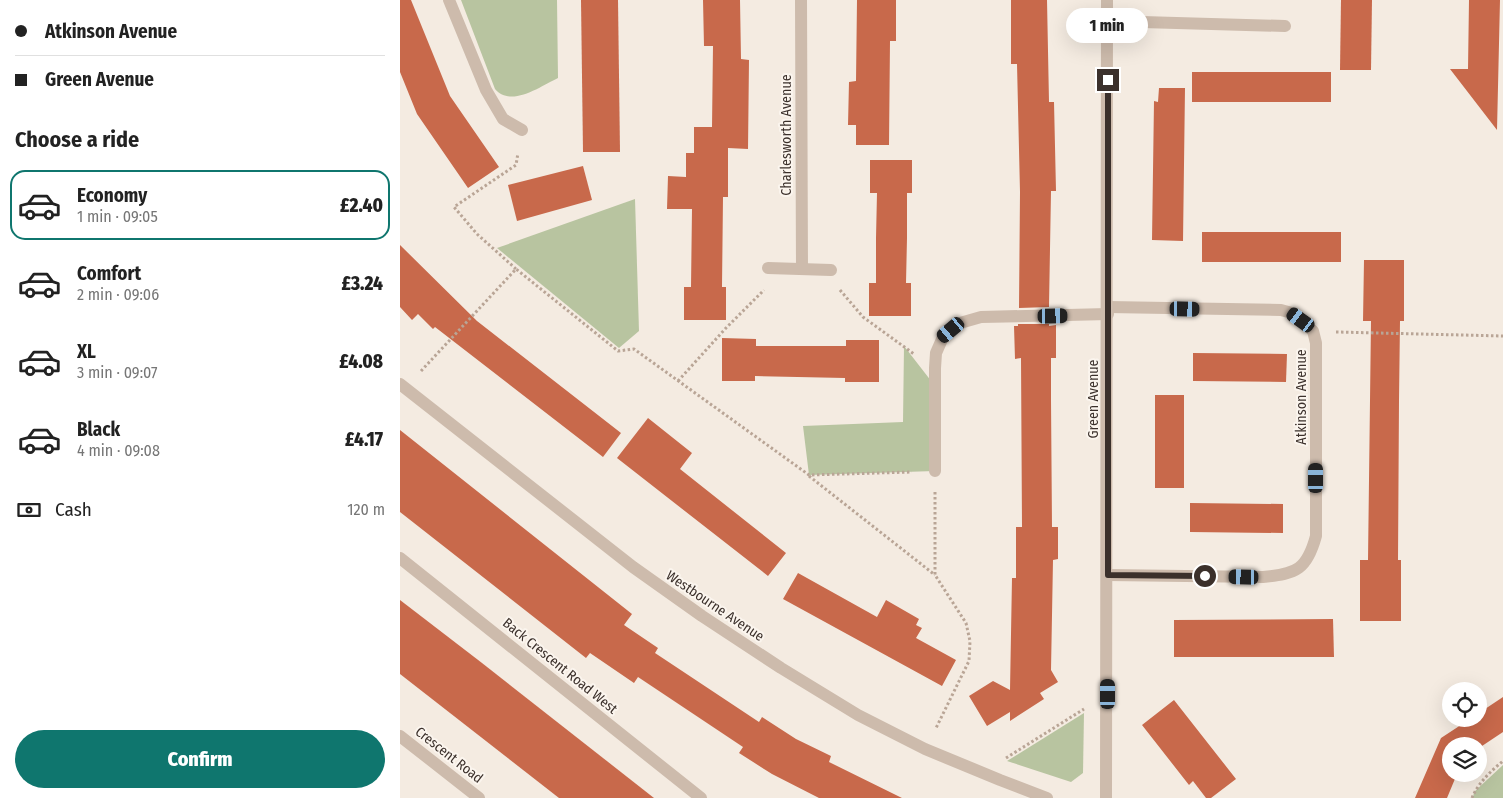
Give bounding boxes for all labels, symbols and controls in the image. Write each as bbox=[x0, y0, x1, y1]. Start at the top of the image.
callout: 1 min bbox=[1067, 8, 1149, 42]
text: 1 min bbox=[1090, 16, 1124, 35]
text: Atkinson Avenue bbox=[45, 20, 177, 43]
text: Green Avenue bbox=[45, 68, 154, 91]
route end bbox=[1097, 69, 1119, 91]
street label: Charlesworth Avenue bbox=[778, 74, 795, 196]
text: Choose a ride bbox=[15, 126, 139, 153]
icon: car bbox=[17, 183, 62, 228]
text: Economy bbox=[77, 184, 147, 207]
text: £2.40 bbox=[340, 194, 383, 217]
text: 1 min · 09:05 bbox=[77, 207, 158, 226]
icon: car bbox=[17, 261, 62, 306]
text: Comfort bbox=[77, 262, 141, 285]
text: £3.24 bbox=[342, 272, 383, 295]
text: 2 min · 09:06 bbox=[77, 285, 159, 304]
car bbox=[1169, 301, 1200, 317]
car bbox=[1284, 305, 1317, 335]
car bbox=[1037, 308, 1068, 324]
car bbox=[934, 315, 967, 345]
icon: car bbox=[17, 339, 62, 384]
text: XL bbox=[77, 340, 96, 363]
street label: Atkinson Avenue bbox=[1293, 349, 1310, 445]
text: £4.08 bbox=[339, 350, 383, 373]
street label: Green Avenue bbox=[1085, 359, 1102, 439]
text: 3 min · 09:07 bbox=[77, 363, 158, 382]
icon: car bbox=[17, 417, 62, 462]
text: Black bbox=[77, 418, 120, 441]
text: £4.17 bbox=[345, 428, 383, 451]
text: 4 min · 09:08 bbox=[77, 441, 160, 460]
car bbox=[1308, 463, 1323, 493]
icon: cash bbox=[15, 496, 43, 524]
text: Cash bbox=[55, 498, 92, 521]
text: 120 m bbox=[347, 500, 385, 519]
route start bbox=[1194, 565, 1216, 587]
street label: Westbourne Avenue bbox=[663, 567, 767, 645]
car bbox=[1228, 569, 1259, 585]
street label: Back Crescent Road West bbox=[499, 615, 621, 718]
car bbox=[1100, 679, 1115, 709]
map controls bbox=[1442, 682, 1487, 782]
button: locate bbox=[1442, 682, 1487, 727]
street label: Crescent Road bbox=[412, 723, 486, 787]
button: Confirm bbox=[15, 730, 385, 788]
button: layers bbox=[1442, 737, 1487, 782]

